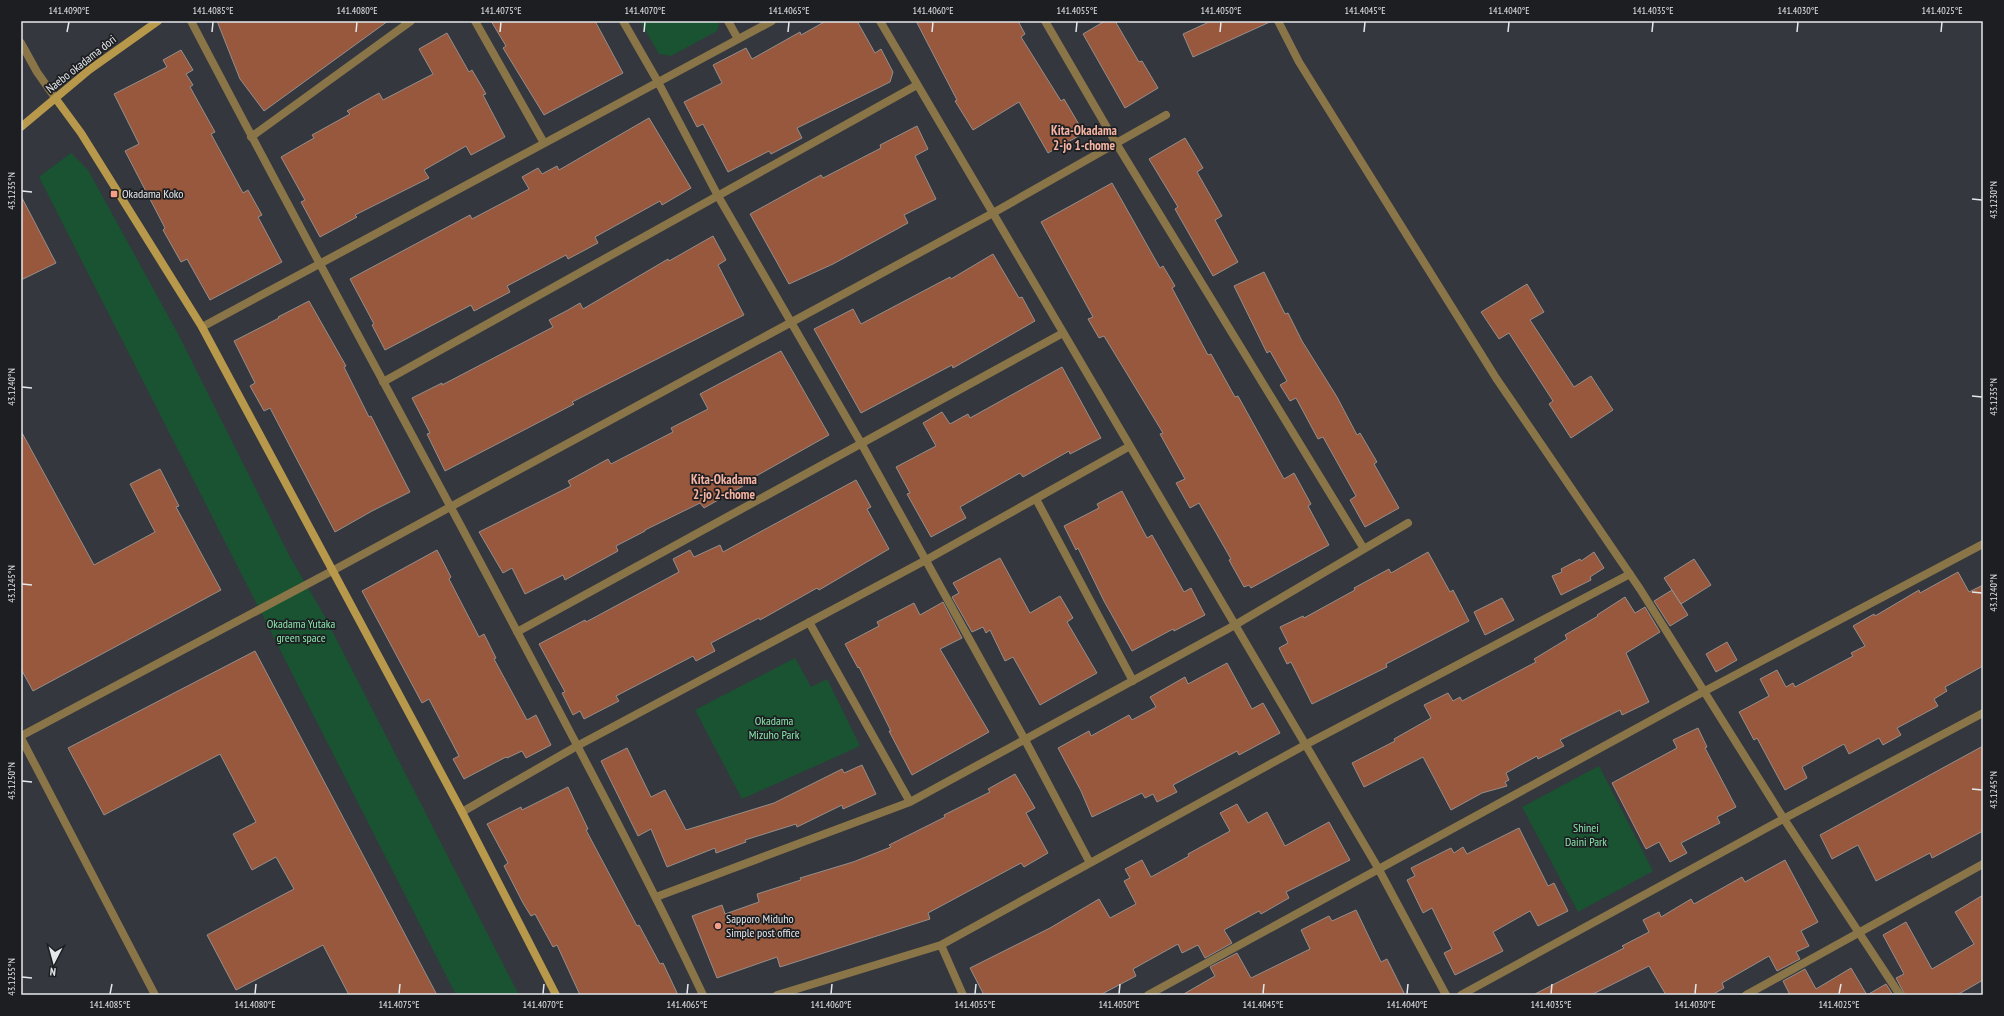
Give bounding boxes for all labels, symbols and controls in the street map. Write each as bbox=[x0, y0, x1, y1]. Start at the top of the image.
text: 141.4090°E bbox=[49, 4, 90, 17]
text: 141.4085°E bbox=[193, 4, 234, 17]
text: 141.4080°E bbox=[337, 4, 378, 17]
text: 141.4075°E bbox=[481, 4, 522, 17]
text: 141.4070°E bbox=[625, 4, 666, 17]
text: 141.4065°E bbox=[769, 4, 810, 17]
text: 141.4060°E bbox=[913, 4, 954, 17]
text: 141.4055°E bbox=[1057, 4, 1098, 17]
text: 141.4050°E bbox=[1201, 4, 1242, 17]
text: 141.4045°E bbox=[1345, 4, 1386, 17]
text: 141.4040°E bbox=[1489, 4, 1530, 17]
text: 141.4035°E bbox=[1633, 4, 1674, 17]
text: 141.4030°E bbox=[1778, 4, 1819, 17]
text: 141.4025°E bbox=[1922, 4, 1963, 17]
street label: Naebo okadama dori bbox=[42, 31, 119, 96]
district label: Kita-Okadama 2-jo 1-chome bbox=[1051, 122, 1117, 154]
text: 43.1235°N bbox=[5, 172, 18, 210]
text: 43.1230°N bbox=[1987, 181, 2000, 219]
place label: Okadama Koko bbox=[122, 186, 184, 201]
marker: Okadama Koko bbox=[109, 189, 119, 199]
text: 43.1240°N bbox=[5, 368, 18, 406]
text: 43.1235°N bbox=[1987, 378, 2000, 416]
district label: Kita-Okadama 2-jo 2-chome bbox=[691, 471, 757, 503]
text: 43.1245°N bbox=[5, 565, 18, 603]
text: 43.1240°N bbox=[1987, 574, 2000, 612]
park label: Okadama Yutaka green space bbox=[267, 616, 335, 645]
park label: Okadama Mizuho Park bbox=[749, 713, 800, 742]
text: 43.1250°N bbox=[5, 762, 18, 800]
text: 43.1245°N bbox=[1987, 771, 2000, 809]
park label: Shinei Daini Park bbox=[1565, 820, 1607, 849]
place label: Sapporo Miduho Simple post office bbox=[726, 911, 800, 940]
marker: Sapporo Miduho Simple post office bbox=[713, 921, 723, 931]
north arrow bbox=[34, 942, 74, 982]
text: 43.1255°N bbox=[5, 958, 18, 996]
text: N bbox=[49, 965, 57, 979]
text: 141.4085°E bbox=[90, 998, 131, 1011]
text: 141.4080°E bbox=[235, 998, 276, 1011]
text: 141.4075°E bbox=[379, 998, 420, 1011]
text: 141.4070°E bbox=[523, 998, 564, 1011]
text: 141.4065°E bbox=[667, 998, 708, 1011]
text: 141.4060°E bbox=[811, 998, 852, 1011]
text: 141.4055°E bbox=[955, 998, 996, 1011]
text: 141.4050°E bbox=[1099, 998, 1140, 1011]
text: 141.4045°E bbox=[1243, 998, 1284, 1011]
text: 141.4040°E bbox=[1387, 998, 1428, 1011]
text: 141.4035°E bbox=[1531, 998, 1572, 1011]
text: 141.4030°E bbox=[1675, 998, 1716, 1011]
text: 141.4025°E bbox=[1819, 998, 1860, 1011]

